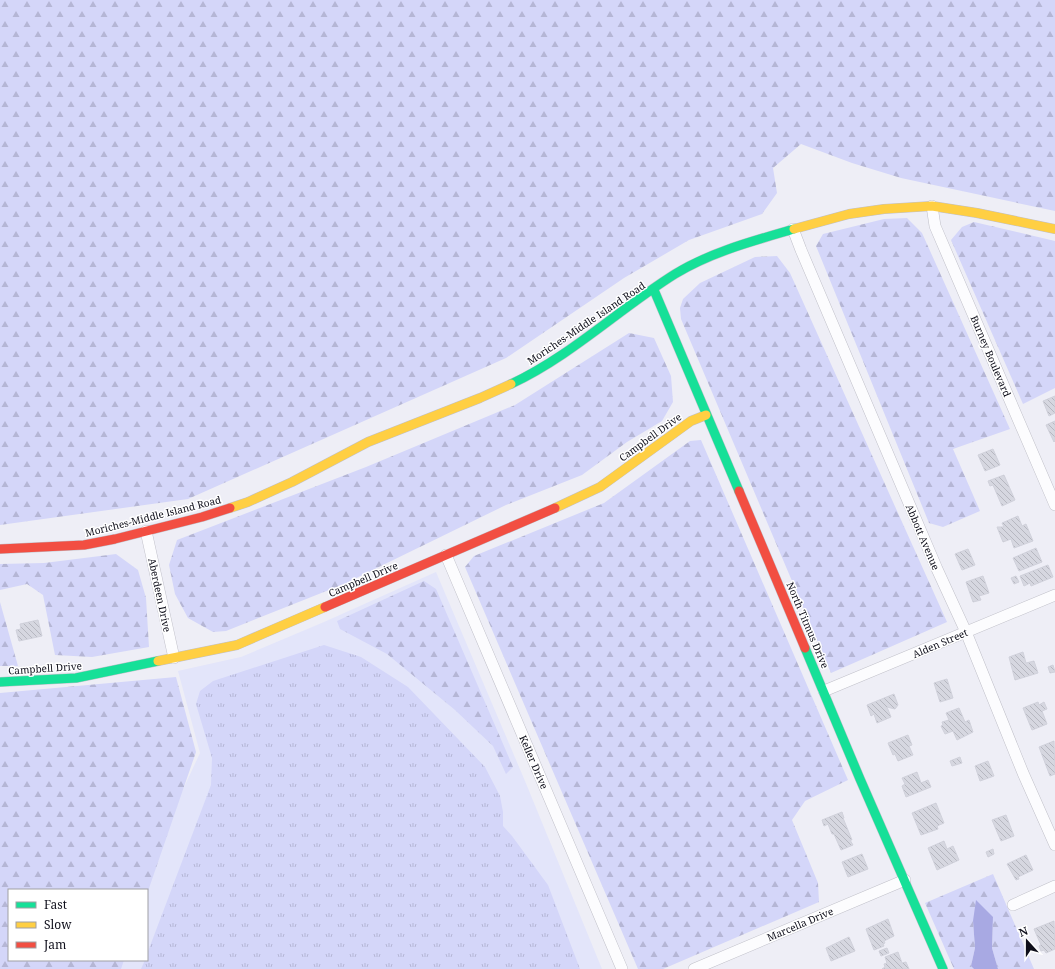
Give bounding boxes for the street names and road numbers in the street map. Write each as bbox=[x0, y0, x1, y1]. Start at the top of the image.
street label: Moriches-Middle Island Road bbox=[524, 278, 648, 368]
street label: Burney Boulevard bbox=[968, 313, 1014, 399]
street label: Campbell Drive bbox=[616, 410, 684, 464]
street label: Moriches-Middle Island Road bbox=[84, 492, 222, 540]
street label: Abbott Avenue bbox=[903, 502, 943, 572]
street label: Aberdeen Drive bbox=[145, 557, 175, 633]
street label: Campbell Drive bbox=[326, 558, 400, 600]
street label: North Titmus Drive bbox=[783, 580, 833, 670]
street label: Alden Street bbox=[910, 625, 970, 661]
street label: Campbell Drive bbox=[8, 658, 82, 678]
street label: Keller Drive bbox=[516, 733, 552, 791]
street label: Marcella Drive bbox=[765, 904, 835, 944]

